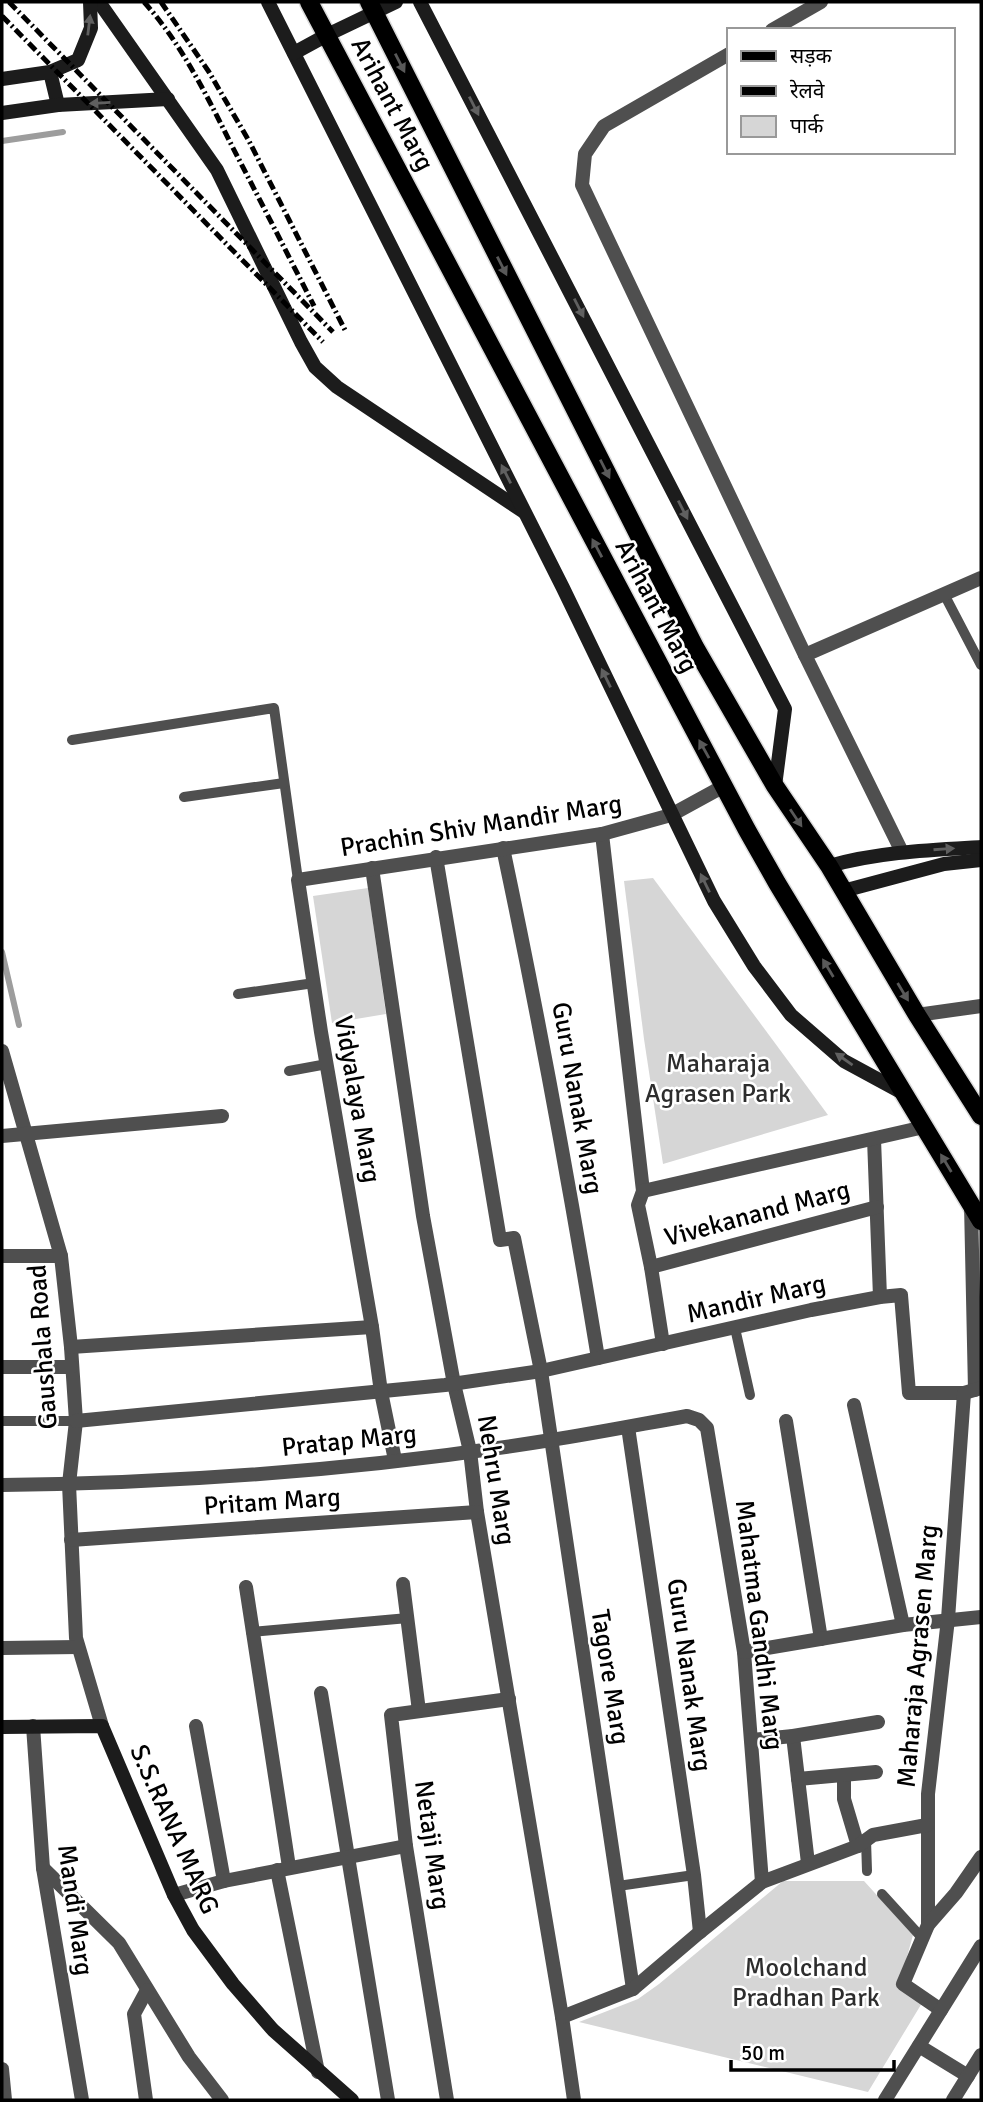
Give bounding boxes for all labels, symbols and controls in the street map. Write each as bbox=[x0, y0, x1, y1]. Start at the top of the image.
one-way arrow bbox=[84, 13, 95, 35]
legend bbox=[727, 28, 955, 154]
street label: Arihant Marg bbox=[344, 32, 441, 177]
text: सड़क bbox=[790, 43, 832, 69]
one-way arrow bbox=[394, 53, 405, 73]
text: रेलवे bbox=[789, 78, 825, 104]
one-way arrow bbox=[468, 96, 480, 116]
one-way arrow bbox=[89, 97, 111, 108]
text: पार्क bbox=[790, 113, 824, 139]
one-way arrow bbox=[497, 256, 508, 276]
one-way arrow bbox=[573, 298, 585, 317]
one-way arrow bbox=[599, 459, 610, 479]
one-way arrow bbox=[500, 464, 511, 484]
one-way arrow bbox=[677, 500, 689, 520]
street label: Arihant Marg bbox=[608, 534, 705, 679]
one-way arrow bbox=[591, 538, 602, 558]
one-way arrow bbox=[600, 668, 612, 688]
one-way arrow bbox=[698, 739, 710, 759]
street label: Prachin Shiv Mandir Marg bbox=[338, 788, 624, 864]
one-way arrow bbox=[790, 809, 803, 828]
one-way arrow bbox=[933, 843, 955, 854]
one-way arrow bbox=[699, 873, 710, 893]
one-way arrow bbox=[822, 959, 834, 978]
one-way arrow bbox=[897, 982, 909, 1001]
street label: Guru Nanak Marg bbox=[544, 1000, 610, 1197]
street label: Vidyalaya Marg bbox=[327, 1013, 387, 1185]
park label: Maharaja Agrasen Park bbox=[645, 1048, 791, 1110]
one-way arrow bbox=[835, 1052, 853, 1066]
one-way arrow bbox=[939, 1153, 952, 1172]
street label: Vivekanand Marg bbox=[661, 1174, 854, 1254]
street label: Gaushala Road bbox=[21, 1263, 65, 1430]
street label: Mandir Marg bbox=[684, 1267, 829, 1330]
street label: Nehru Marg bbox=[470, 1413, 522, 1548]
street label: Pratap Marg bbox=[280, 1418, 418, 1464]
street label: Pritam Marg bbox=[202, 1481, 342, 1523]
street label: Mahatma Gandhi Marg bbox=[728, 1498, 790, 1752]
street label: Maharaja Agrasen Marg bbox=[891, 1523, 945, 1789]
street label: Guru Nanak Marg bbox=[660, 1577, 718, 1774]
street label: Tagore Marg bbox=[584, 1607, 636, 1747]
street label: S.S.RANA MARG bbox=[122, 1740, 226, 1919]
street label: Netaji Marg bbox=[407, 1778, 457, 1912]
street label: Mandi Marg bbox=[50, 1843, 100, 1978]
park label: Moolchand Pradhan Park bbox=[732, 1952, 880, 2014]
scale bar bbox=[731, 2028, 894, 2072]
text: 50 m bbox=[741, 2040, 785, 2066]

